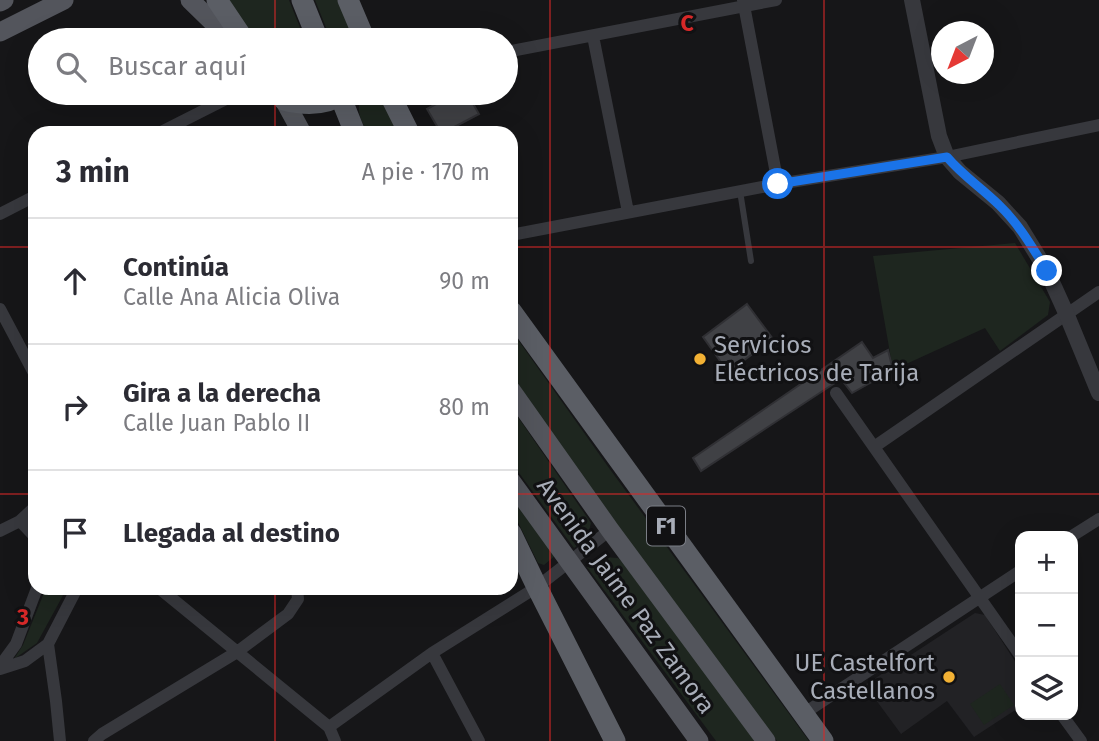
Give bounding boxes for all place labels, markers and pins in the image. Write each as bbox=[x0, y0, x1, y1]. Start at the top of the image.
place label: Servicios Eléctricos de Tarija bbox=[714, 331, 919, 387]
marker: Servicios Eléctricos de Tarija bbox=[692, 351, 708, 367]
place label: UE Castelfort Castellanos bbox=[795, 649, 935, 705]
marker: UE Castelfort Castellanos bbox=[941, 669, 957, 685]

